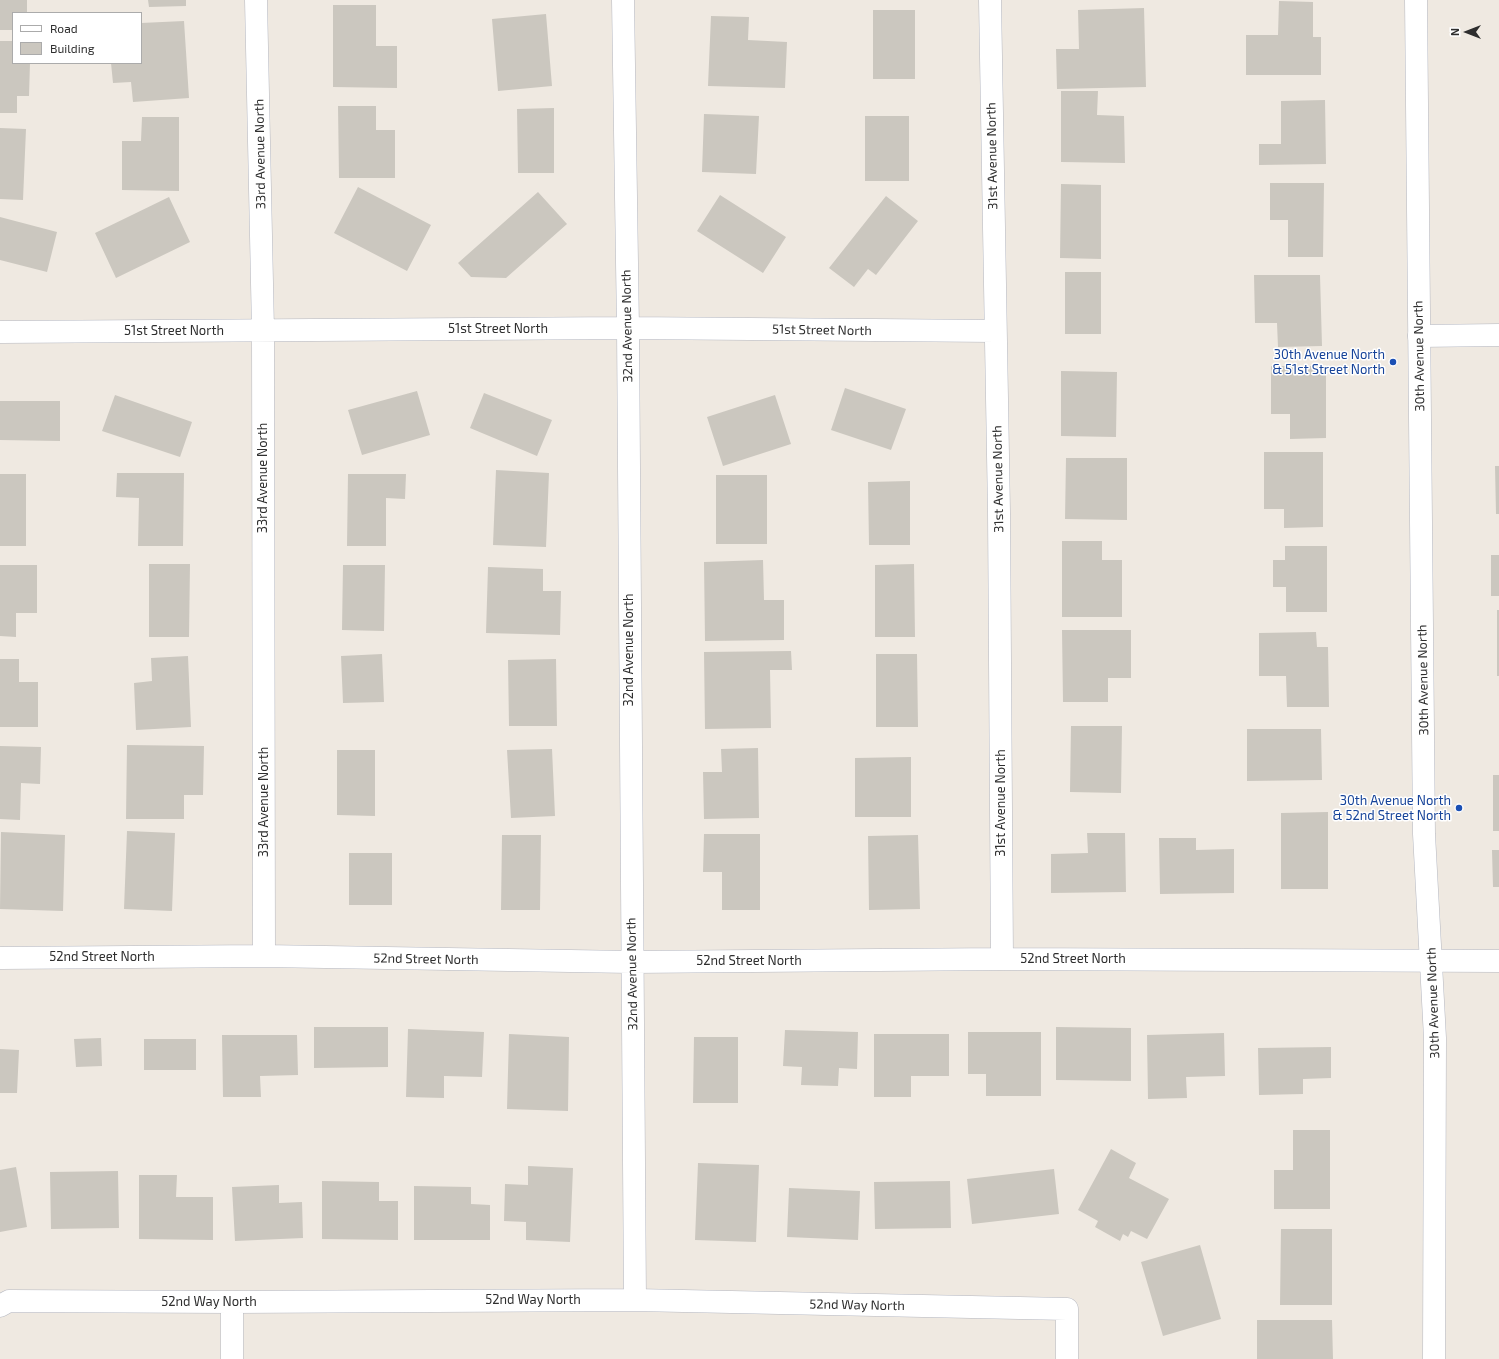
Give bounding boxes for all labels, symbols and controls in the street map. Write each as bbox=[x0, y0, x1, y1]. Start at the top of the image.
legend bbox=[12, 12, 142, 64]
north arrow bbox=[1447, 12, 1487, 52]
text: Road bbox=[50, 21, 78, 35]
text: N bbox=[1448, 28, 1461, 36]
text: Building bbox=[50, 41, 94, 55]
street label: 33rd Avenue North bbox=[251, 99, 269, 209]
street label: 31st Avenue North bbox=[983, 102, 1001, 210]
street label: 32nd Avenue North bbox=[618, 269, 636, 383]
street label: 30th Avenue North bbox=[1410, 300, 1428, 412]
street label: 51st Street North bbox=[448, 321, 548, 337]
street label: 51st Street North bbox=[772, 321, 872, 339]
street label: 51st Street North bbox=[124, 323, 224, 339]
place label: 30th Avenue North & 51st Street North bbox=[1272, 347, 1385, 378]
marker: 30th Avenue North & 51st Street North bbox=[1388, 357, 1398, 367]
street label: 33rd Avenue North bbox=[255, 423, 271, 533]
street label: 31st Avenue North bbox=[989, 425, 1007, 533]
street label: 32nd Avenue North bbox=[621, 593, 637, 707]
street label: 30th Avenue North bbox=[1414, 624, 1432, 736]
street label: 33rd Avenue North bbox=[256, 747, 272, 857]
street label: 31st Avenue North bbox=[993, 749, 1009, 857]
place label: 30th Avenue North & 52nd Street North bbox=[1333, 793, 1451, 824]
marker: 30th Avenue North & 52nd Street North bbox=[1454, 803, 1464, 813]
street label: 32nd Avenue North bbox=[623, 917, 641, 1031]
street label: 30th Avenue North bbox=[1423, 947, 1443, 1059]
street label: 52nd Street North bbox=[49, 949, 155, 965]
street label: 52nd Street North bbox=[373, 950, 479, 968]
street label: 52nd Street North bbox=[1020, 951, 1126, 967]
street label: 52nd Street North bbox=[696, 953, 802, 969]
street label: 52nd Way North bbox=[485, 1292, 581, 1308]
street label: 52nd Way North bbox=[161, 1294, 257, 1310]
street label: 52nd Way North bbox=[809, 1296, 905, 1314]

